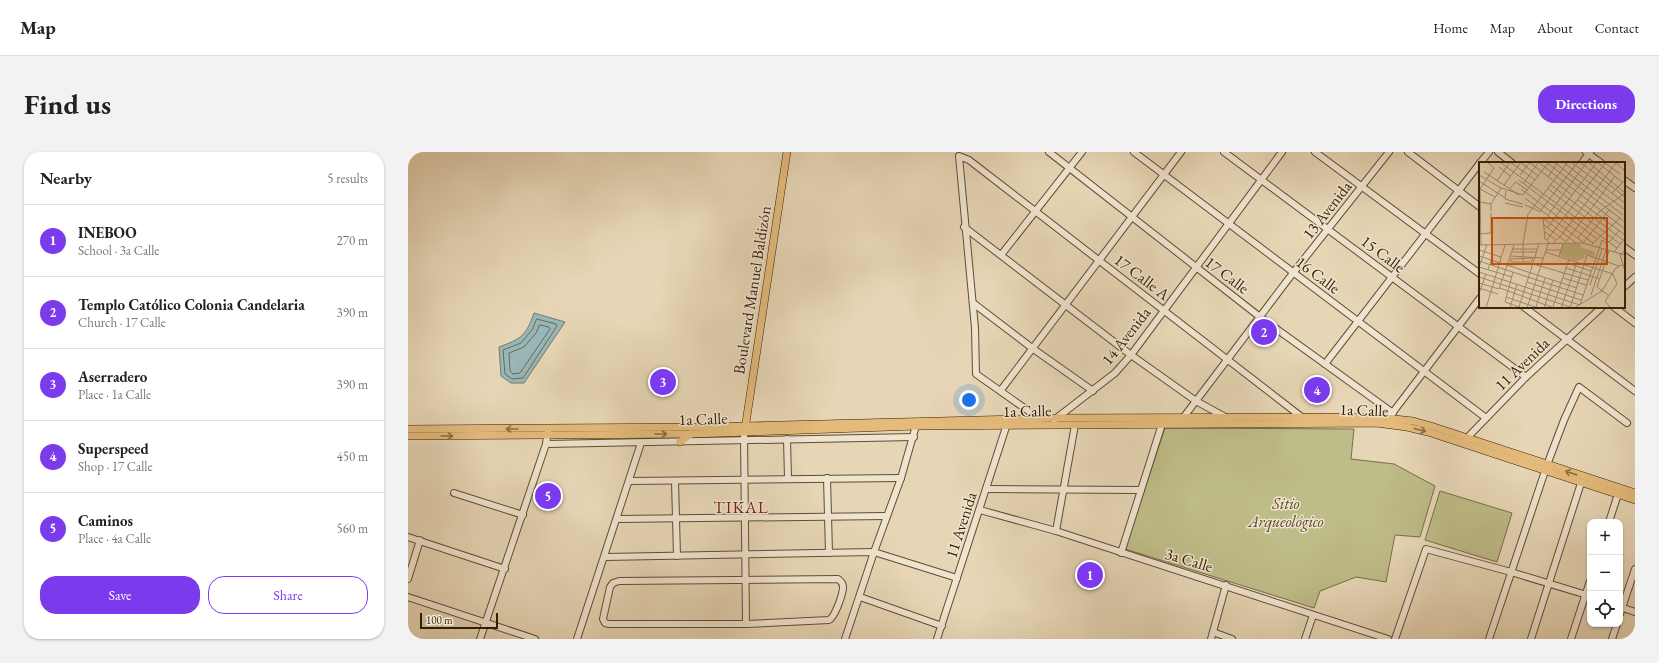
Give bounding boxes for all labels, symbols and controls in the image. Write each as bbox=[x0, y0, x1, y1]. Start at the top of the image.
text: Map bbox=[20, 15, 56, 40]
text: Home bbox=[1433, 19, 1468, 37]
text: Map bbox=[1490, 19, 1515, 37]
text: About bbox=[1537, 19, 1573, 37]
text: Contact bbox=[1595, 19, 1639, 37]
button: Directions bbox=[1538, 85, 1635, 123]
text: Find us bbox=[24, 86, 111, 122]
inset map bbox=[1479, 162, 1625, 308]
text: Nearby bbox=[40, 167, 92, 189]
text: 5 results bbox=[327, 170, 368, 187]
street label: 13 Avenida bbox=[1298, 176, 1357, 243]
street label: Boulevard Manuel Baldizón bbox=[728, 204, 776, 376]
text: INEBOO bbox=[78, 223, 137, 242]
street label: 15 Calle bbox=[1357, 230, 1409, 278]
text: 1 bbox=[50, 232, 56, 249]
text: 270 m bbox=[337, 232, 368, 249]
text: School · 3a Calle bbox=[78, 242, 159, 259]
street label: 17 Calle A bbox=[1110, 249, 1175, 305]
street label: 17 Calle bbox=[1201, 251, 1253, 299]
street label: 16 Calle bbox=[1292, 251, 1344, 299]
text: Templo Católico Colonia Candelaria bbox=[78, 295, 305, 314]
street label: 14 Avenida bbox=[1097, 302, 1156, 369]
text: 2 bbox=[50, 304, 56, 321]
text: 390 m bbox=[337, 304, 368, 321]
text: Church · 17 Calle bbox=[78, 314, 166, 331]
pin: 2 bbox=[1251, 317, 1277, 347]
street label: 11 Avenida bbox=[1490, 332, 1554, 395]
text: Aserradero bbox=[78, 367, 147, 386]
pin: 3 bbox=[650, 367, 676, 397]
pin: 4 bbox=[1304, 375, 1330, 405]
text: 3 bbox=[50, 376, 56, 393]
text: 390 m bbox=[337, 376, 368, 393]
text: Place · 1a Calle bbox=[78, 386, 151, 403]
your location bbox=[959, 390, 979, 410]
street label: 1a Calle bbox=[1339, 399, 1389, 421]
street label: 1a Calle bbox=[1002, 400, 1052, 422]
street label: 1a Calle bbox=[678, 408, 728, 430]
one-way arrow bbox=[506, 425, 519, 433]
one-way arrow bbox=[1413, 427, 1426, 435]
one-way arrow bbox=[654, 430, 667, 438]
one-way arrow bbox=[440, 432, 453, 440]
text: Superspeed bbox=[78, 439, 149, 458]
text: 4 bbox=[50, 448, 56, 465]
text: 450 m bbox=[337, 448, 368, 465]
text: Shop · 17 Calle bbox=[78, 458, 153, 475]
one-way arrow bbox=[1565, 469, 1578, 476]
pin: 5 bbox=[535, 481, 561, 511]
street label: 11 Avenida bbox=[940, 489, 982, 561]
park label: Sitio Arqueológico bbox=[1247, 493, 1324, 533]
district label: TIKAL bbox=[713, 496, 769, 518]
text: Caminos bbox=[78, 511, 133, 530]
map controls bbox=[1587, 519, 1623, 627]
button: + bbox=[1587, 519, 1623, 555]
text: 5 bbox=[50, 520, 56, 537]
text: 560 m bbox=[337, 520, 368, 537]
text: Place · 4a Calle bbox=[78, 530, 151, 547]
street label: 3a Calle bbox=[1163, 543, 1215, 577]
button: − bbox=[1587, 555, 1623, 591]
pin: 1 bbox=[1077, 560, 1103, 590]
button: Save bbox=[40, 576, 200, 614]
button: Share bbox=[208, 576, 368, 614]
button: locate bbox=[1587, 591, 1623, 627]
scale bar bbox=[420, 611, 498, 630]
text: 100 m bbox=[426, 613, 453, 627]

